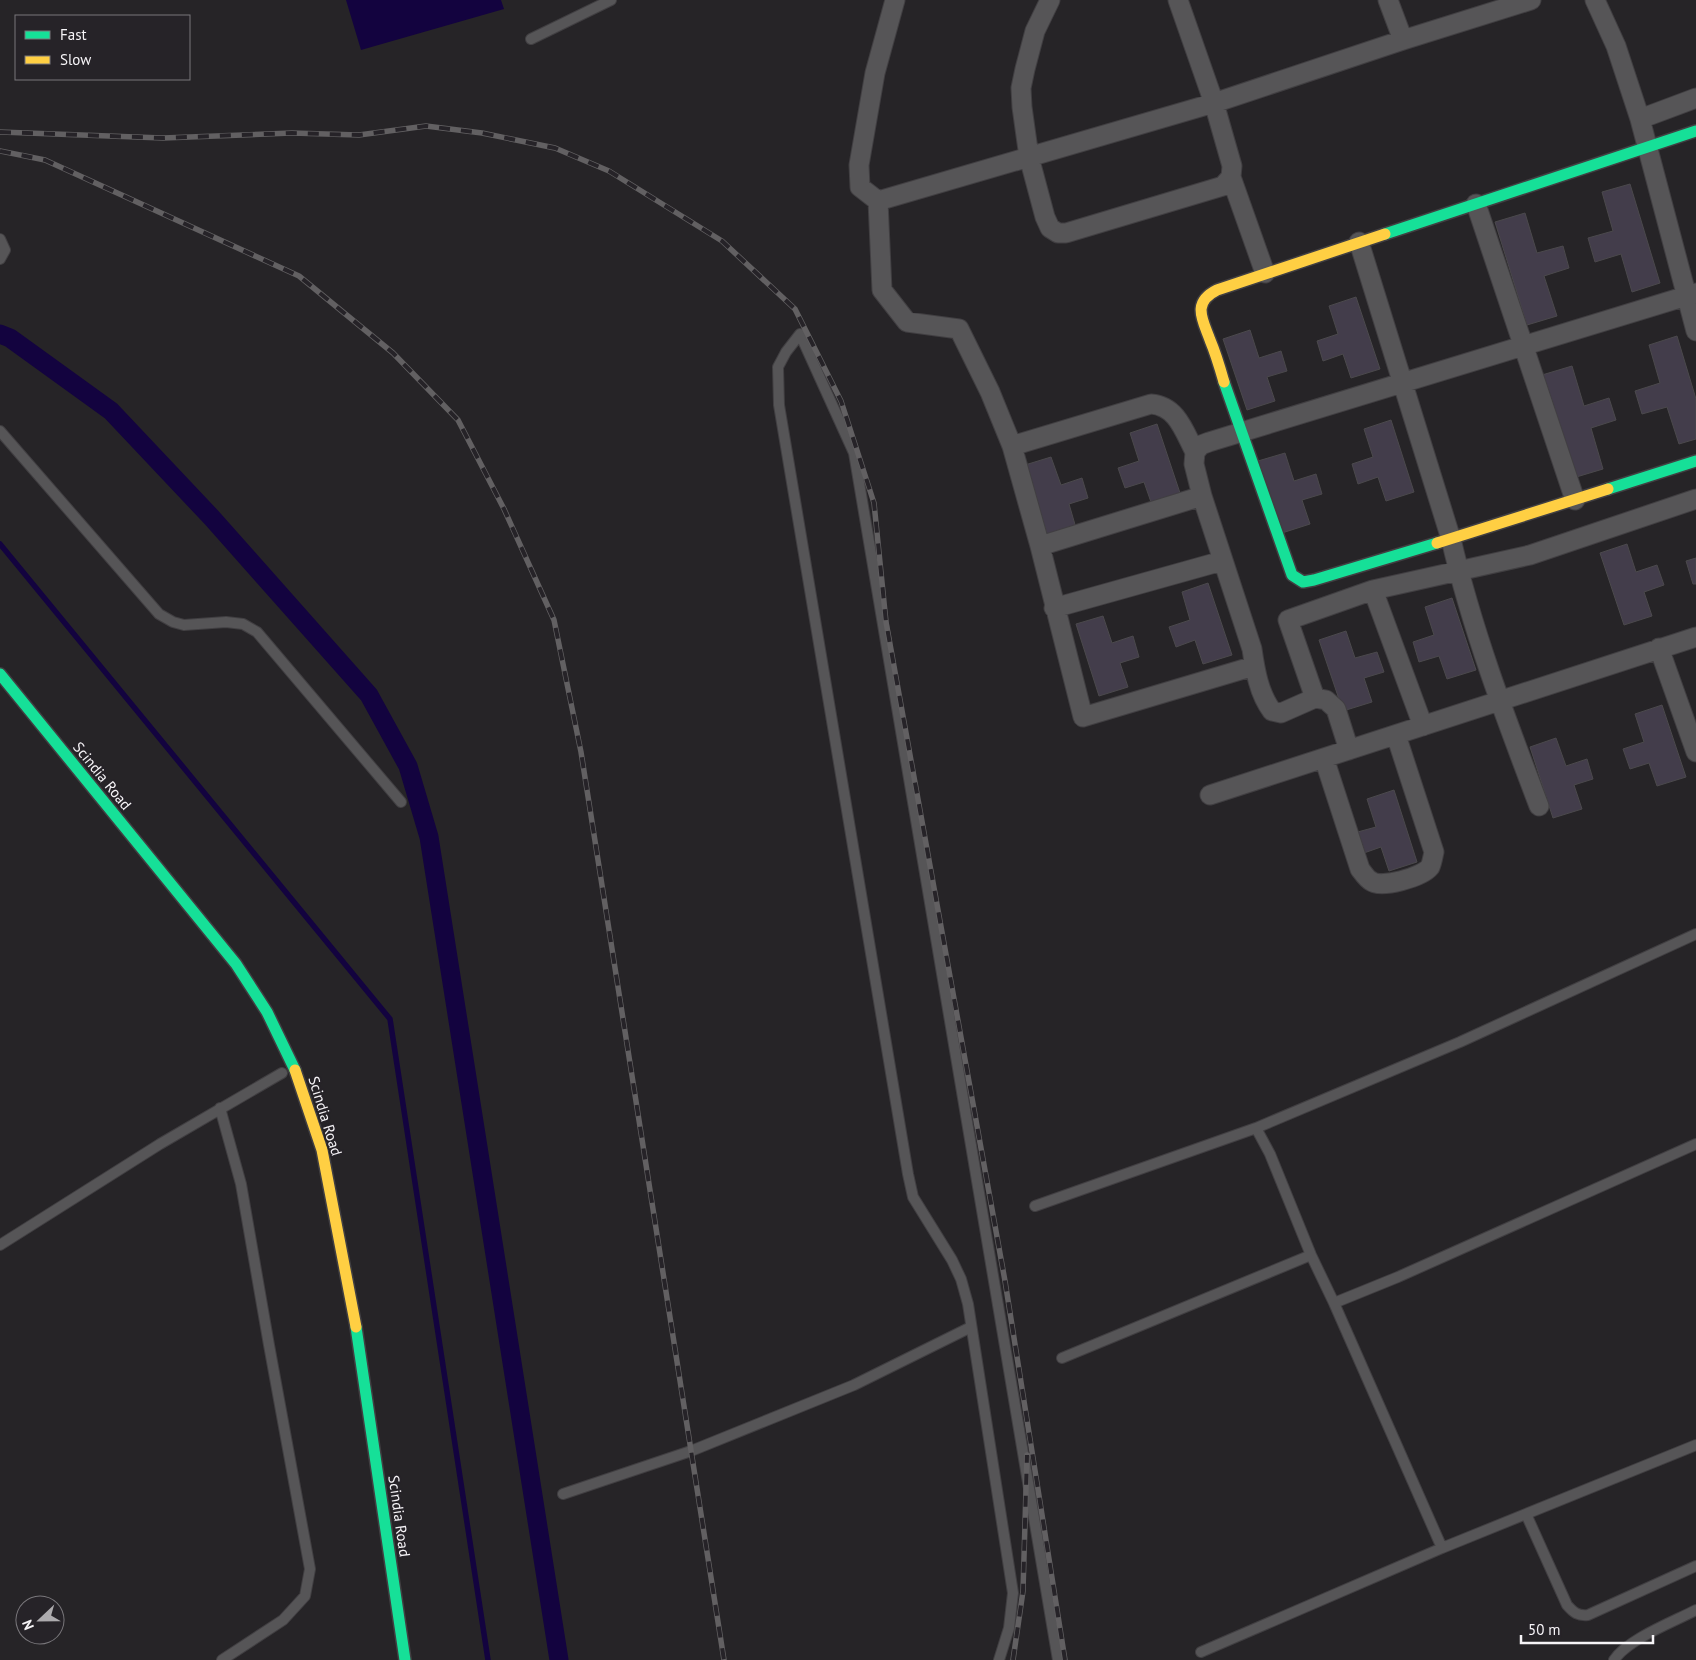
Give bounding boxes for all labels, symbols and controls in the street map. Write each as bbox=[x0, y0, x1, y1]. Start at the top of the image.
legend bbox=[15, 15, 190, 80]
text: Fast bbox=[60, 25, 87, 44]
text: Slow bbox=[60, 50, 91, 69]
street label: Scindia Road bbox=[69, 738, 136, 814]
street label: Scindia Road bbox=[304, 1074, 347, 1158]
street label: Scindia Road bbox=[384, 1474, 415, 1558]
north arrow bbox=[15, 1595, 65, 1645]
scale bar bbox=[1521, 1612, 1654, 1644]
text: N bbox=[18, 1617, 38, 1633]
text: 50 m bbox=[1528, 1620, 1561, 1639]

